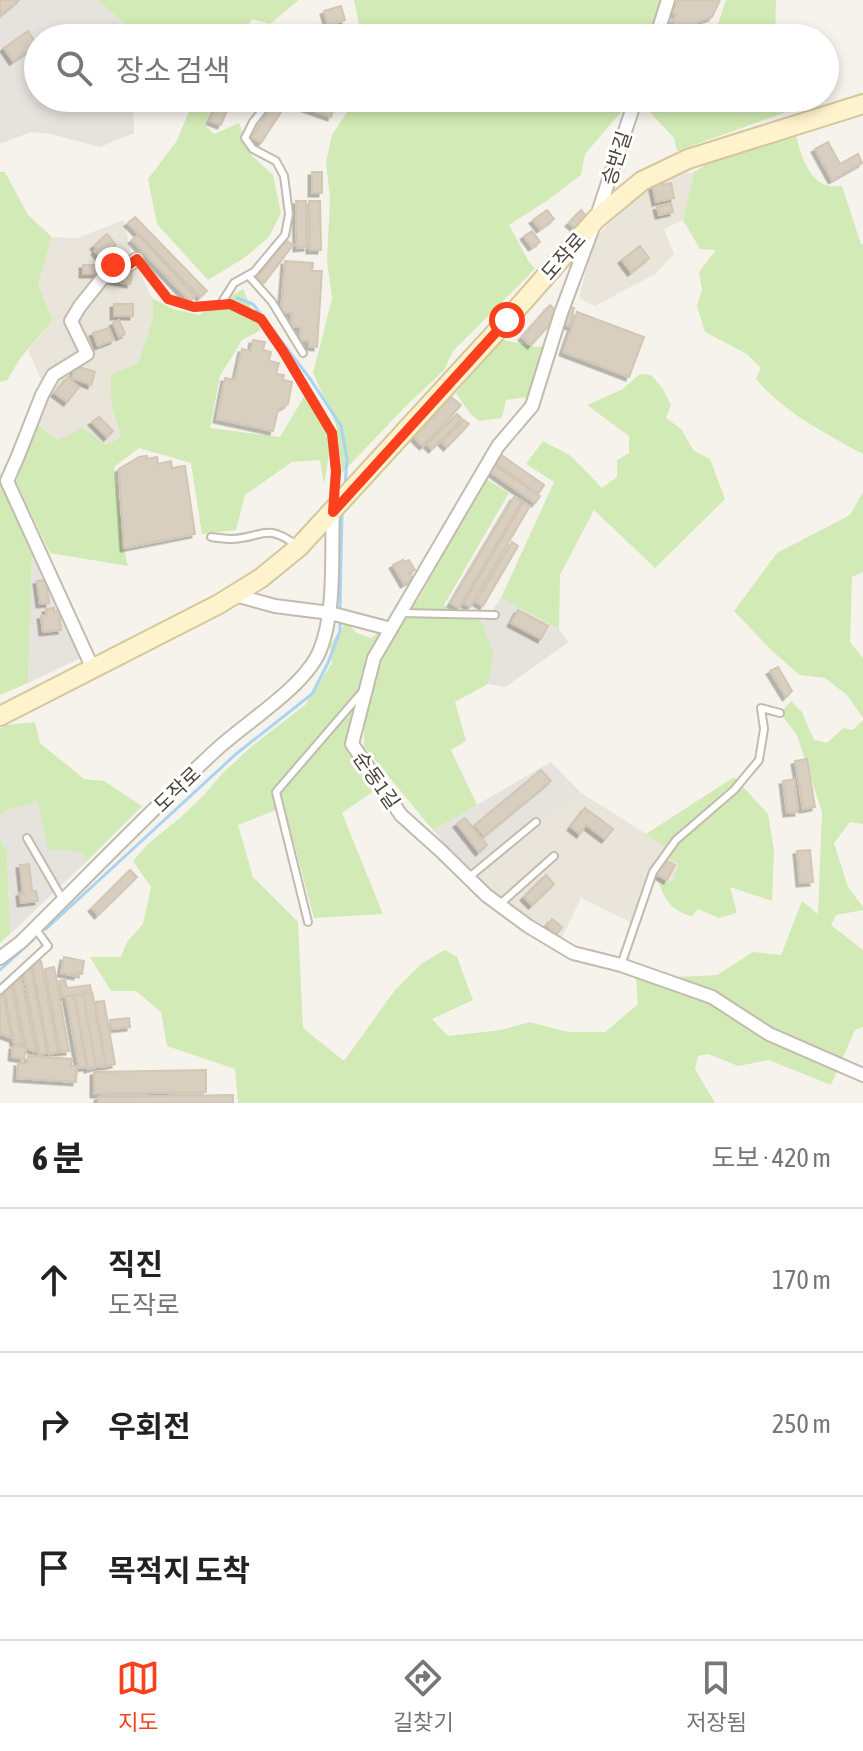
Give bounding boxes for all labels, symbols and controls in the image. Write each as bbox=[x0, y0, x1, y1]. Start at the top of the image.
search box bbox=[24, 24, 839, 112]
icon: search bbox=[52, 46, 96, 90]
text: 장소 검색 bbox=[116, 53, 231, 87]
street label: 승반길 bbox=[597, 128, 635, 188]
street label: 도작로 bbox=[536, 228, 590, 284]
route end bbox=[95, 247, 131, 283]
route start bbox=[489, 302, 525, 338]
street label: 순동1길 bbox=[349, 747, 405, 813]
street label: 도작로 bbox=[149, 762, 205, 816]
text: 6 분 bbox=[32, 1138, 84, 1177]
text: 도보 · 420 m bbox=[712, 1143, 831, 1173]
text: 직진 bbox=[108, 1247, 163, 1281]
icon: ahead bbox=[32, 1258, 76, 1302]
text: 170 m bbox=[772, 1265, 831, 1295]
text: 도작로 bbox=[108, 1290, 180, 1320]
icon: right bbox=[32, 1402, 76, 1446]
text: 우회전 bbox=[108, 1409, 191, 1443]
text: 250 m bbox=[772, 1409, 831, 1439]
icon: arrive bbox=[32, 1546, 76, 1590]
text: 목적지 도착 bbox=[108, 1553, 250, 1587]
tab: 지도 bbox=[116, 1656, 160, 1736]
tab: 길찾기 bbox=[393, 1656, 453, 1736]
tab: 저장됨 bbox=[686, 1656, 747, 1736]

